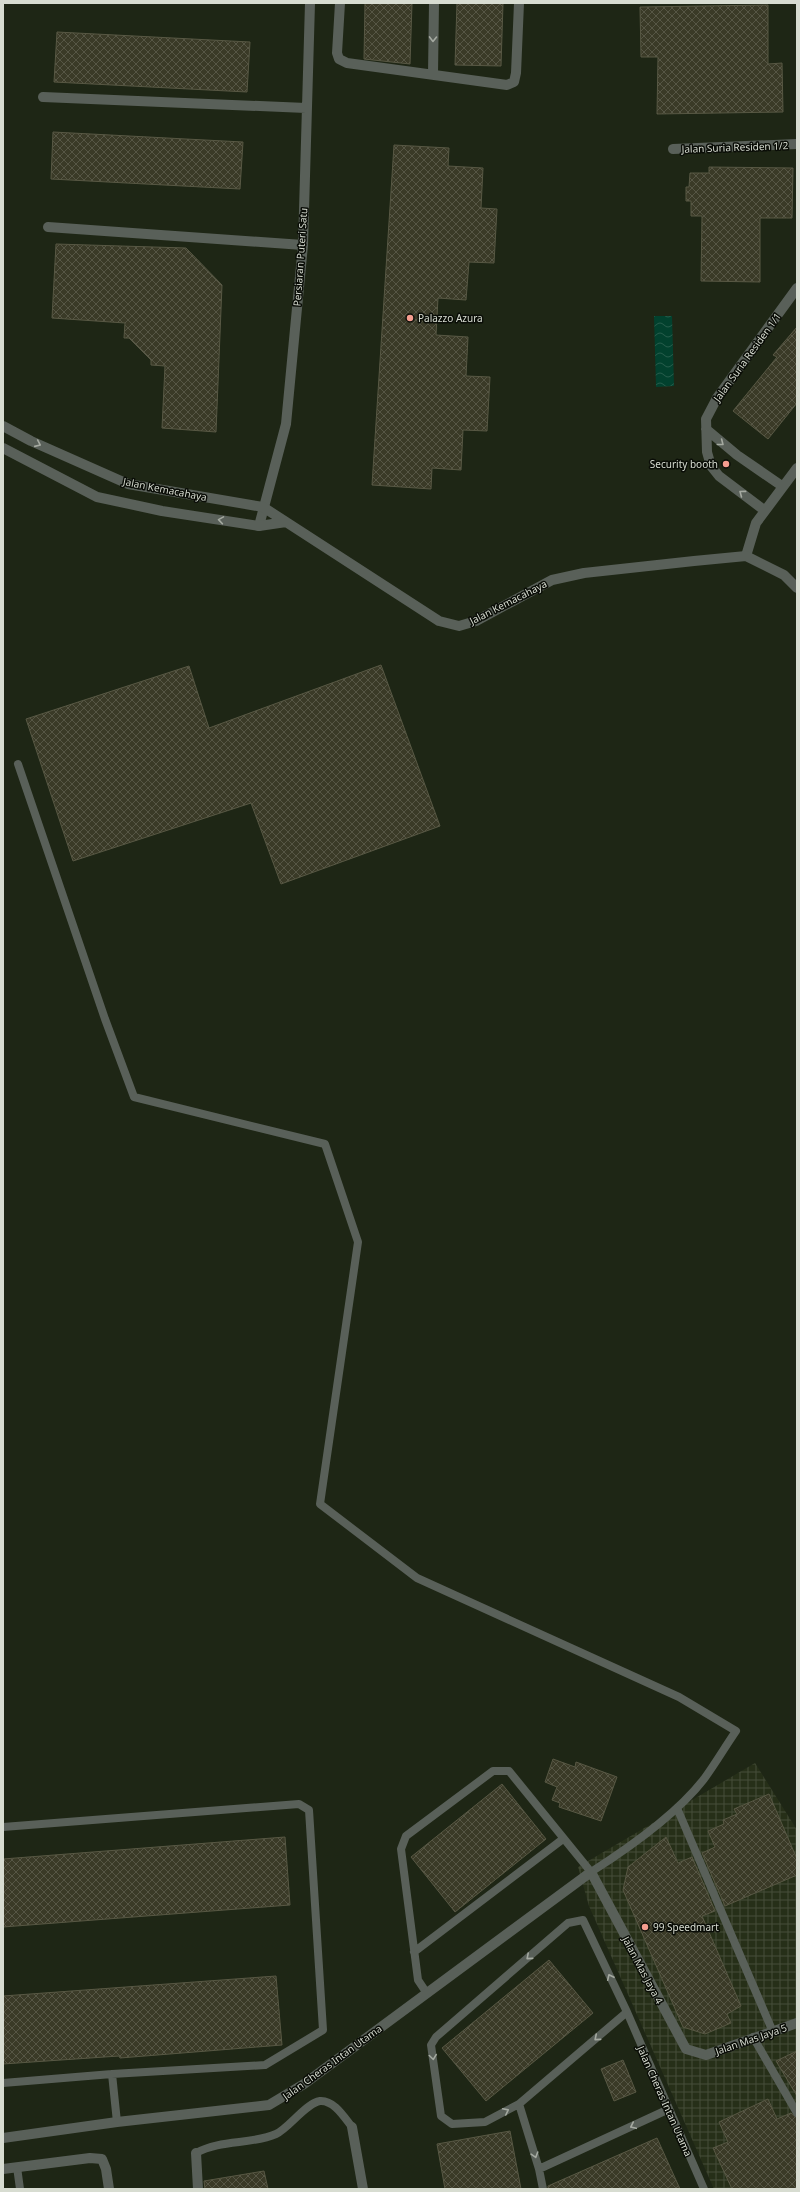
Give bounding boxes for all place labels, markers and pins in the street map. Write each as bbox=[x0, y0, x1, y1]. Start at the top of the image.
place label: Palazzo Azura bbox=[418, 311, 483, 325]
marker: Palazzo Azura bbox=[405, 313, 415, 323]
place label: Security booth bbox=[650, 457, 718, 471]
marker: Security booth bbox=[721, 459, 731, 469]
place label: 99 Speedmart bbox=[653, 1920, 719, 1934]
marker: 99 Speedmart bbox=[640, 1922, 650, 1932]

